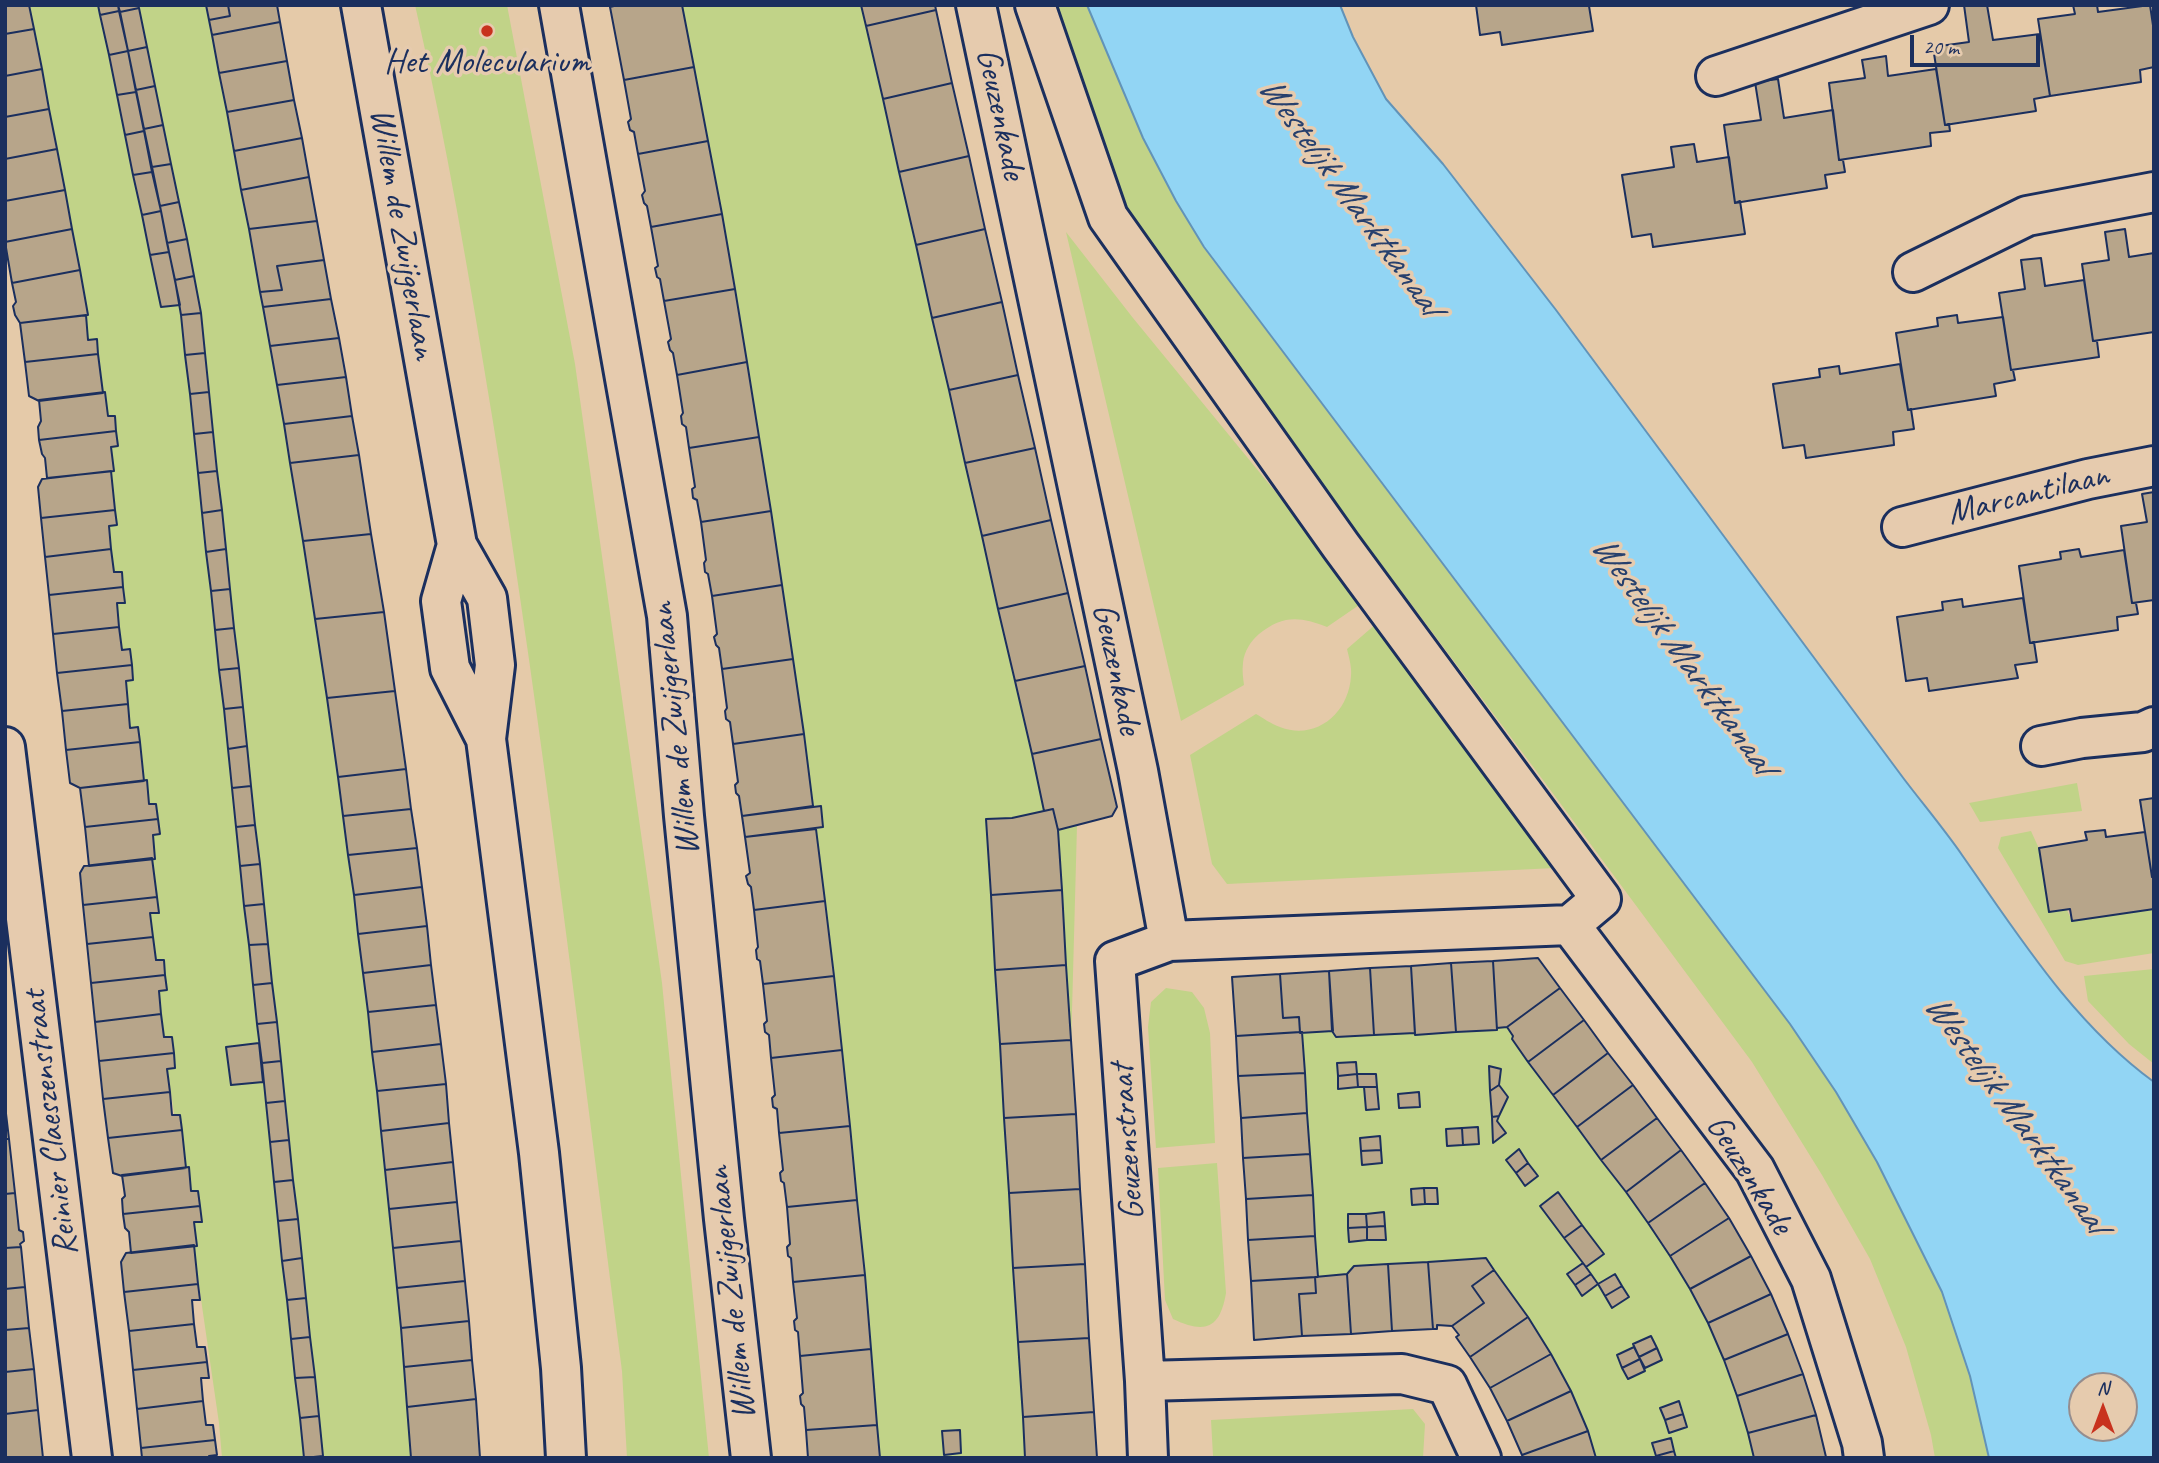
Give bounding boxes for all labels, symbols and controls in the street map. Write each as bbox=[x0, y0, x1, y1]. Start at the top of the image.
scale bar bbox=[1914, 21, 2044, 65]
marker: Het Molecularium bbox=[479, 23, 495, 39]
text: 20 m bbox=[1923, 34, 1959, 60]
place label: Het Molecularium bbox=[384, 42, 590, 84]
street label: Geuzenkade bbox=[966, 45, 1034, 183]
water label: Westelijk Marktkanaal bbox=[1248, 68, 1450, 324]
street label: Willem de Zwijgerlaan bbox=[359, 105, 445, 363]
street label: Marcantilaan bbox=[1943, 455, 2113, 535]
water label: Westelijk Marktkanaal bbox=[1581, 527, 1783, 783]
street label: Willem de Zwijgerlaan bbox=[642, 600, 710, 858]
street label: Geuzenkade bbox=[1082, 600, 1150, 738]
water label: Westelijk Marktkanaal bbox=[1914, 986, 2116, 1242]
street label: Reinier Claeszenstraat bbox=[14, 988, 88, 1258]
street label: Geuzenstraat bbox=[1102, 1062, 1154, 1222]
street label: Geuzenkade bbox=[1696, 1108, 1802, 1242]
street label: Willem de Zwijgerlaan bbox=[698, 1164, 766, 1422]
north arrow bbox=[2068, 1372, 2138, 1442]
text: N bbox=[2097, 1376, 2109, 1400]

